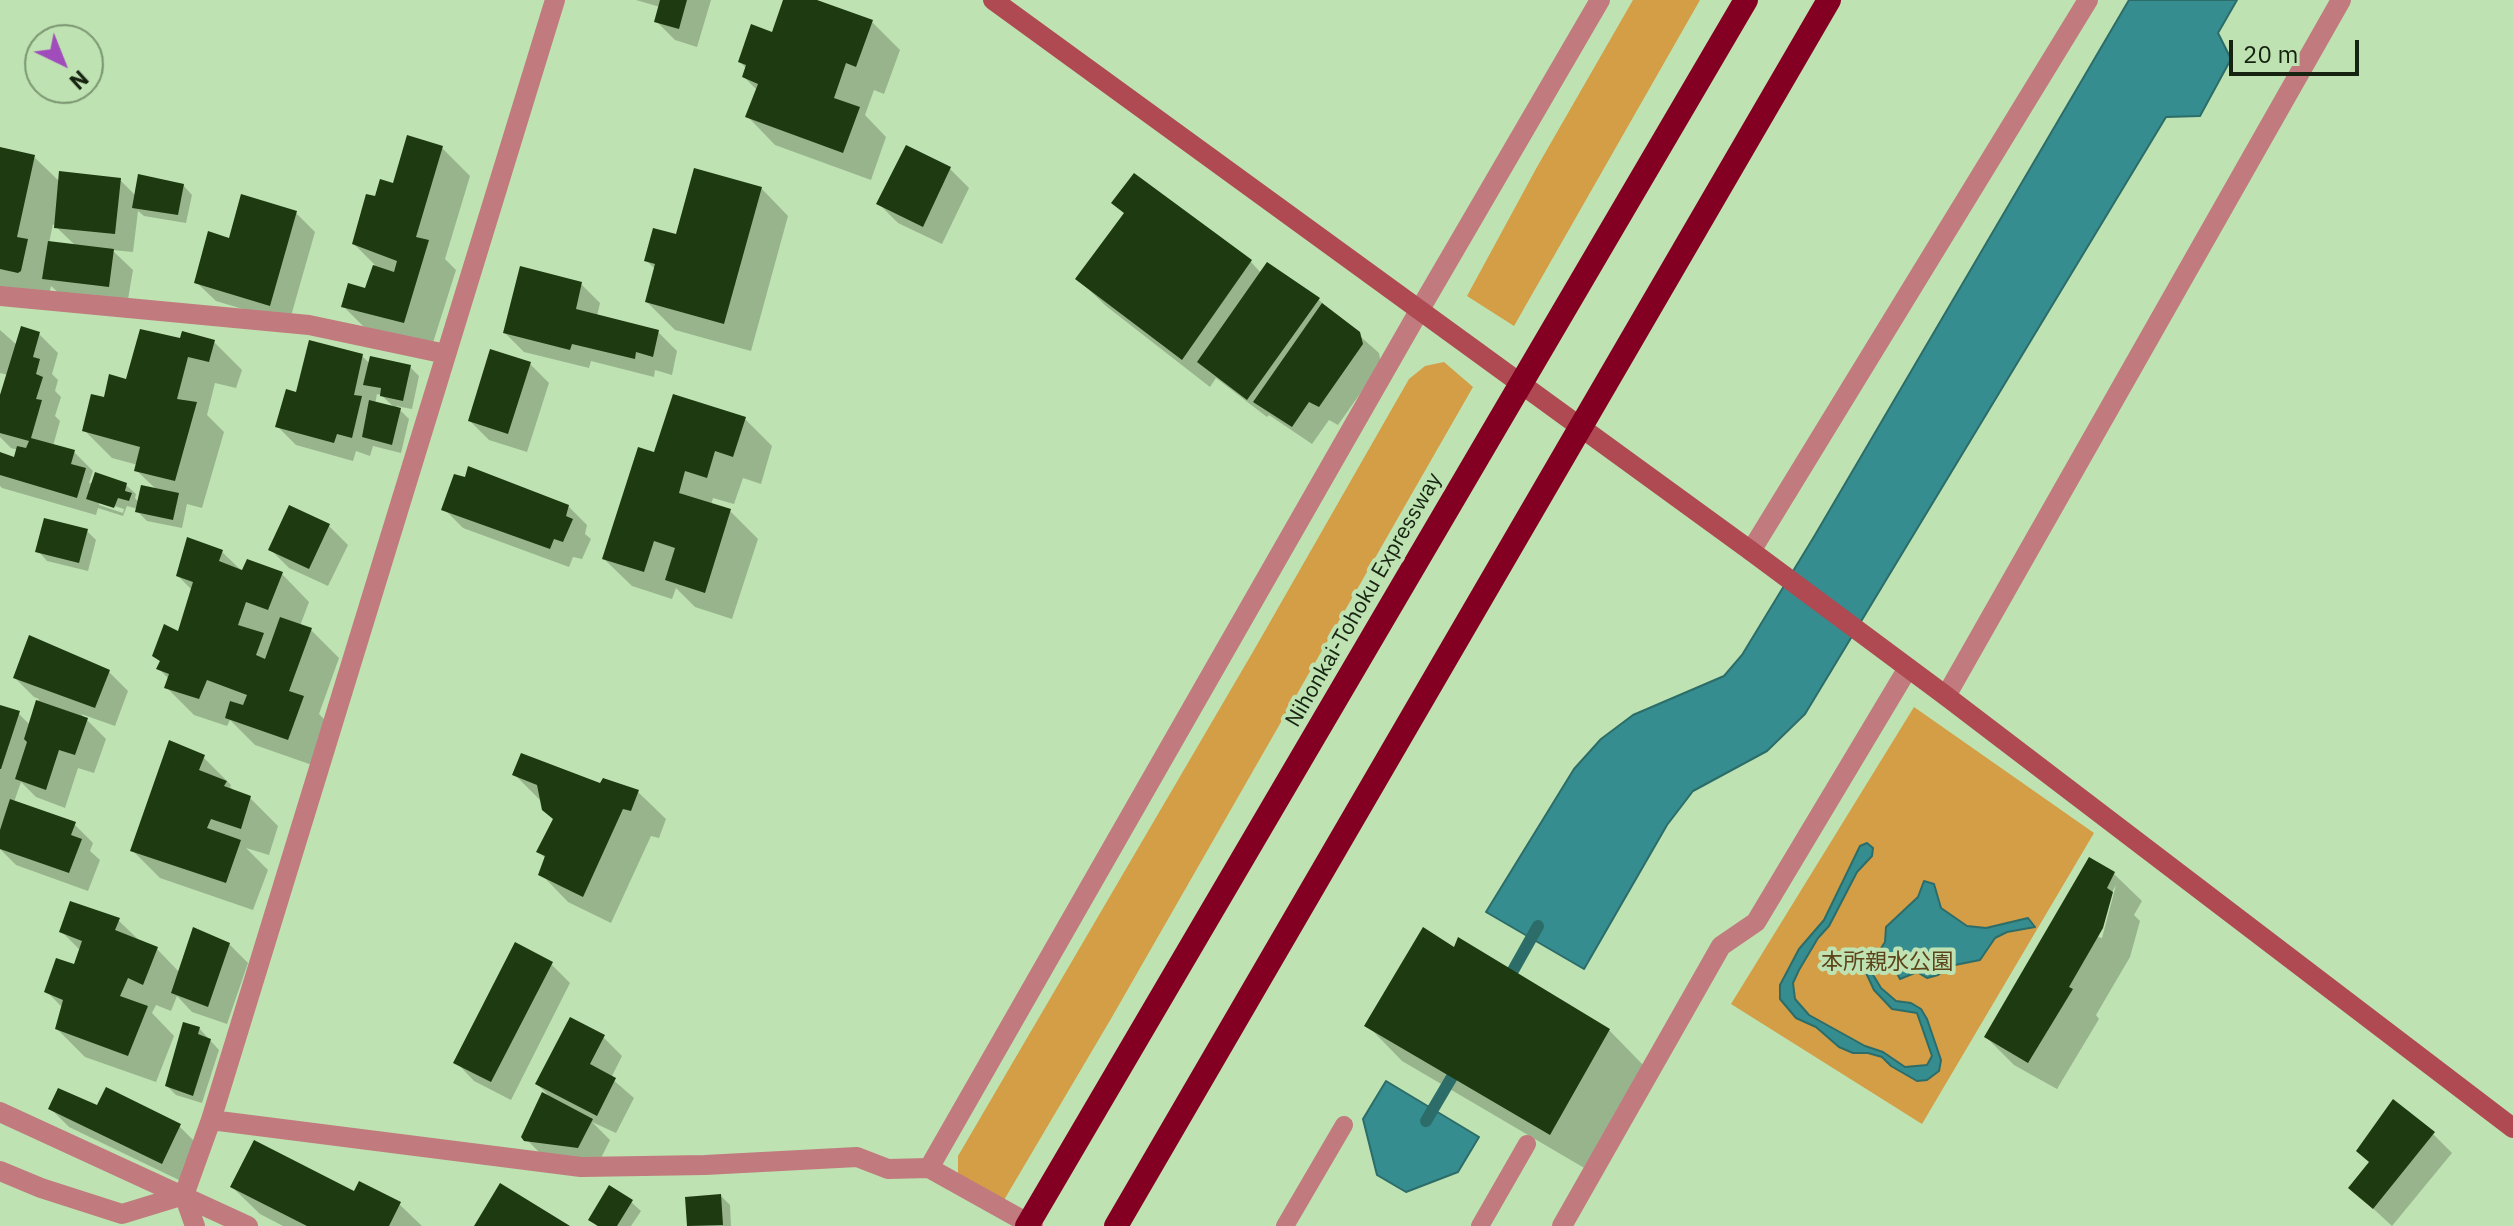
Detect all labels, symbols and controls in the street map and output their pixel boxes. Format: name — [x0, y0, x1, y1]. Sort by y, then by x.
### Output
north arrow — [24, 24, 104, 104]
scale bar — [2233, 24, 2363, 74]
text: 20 m — [2243, 38, 2298, 70]
text: N — [64, 64, 95, 96]
street label: Nihonkai-Tohoku Expressway — [1280, 468, 1448, 732]
park label: 本所親水公園 — [1821, 950, 1953, 976]

